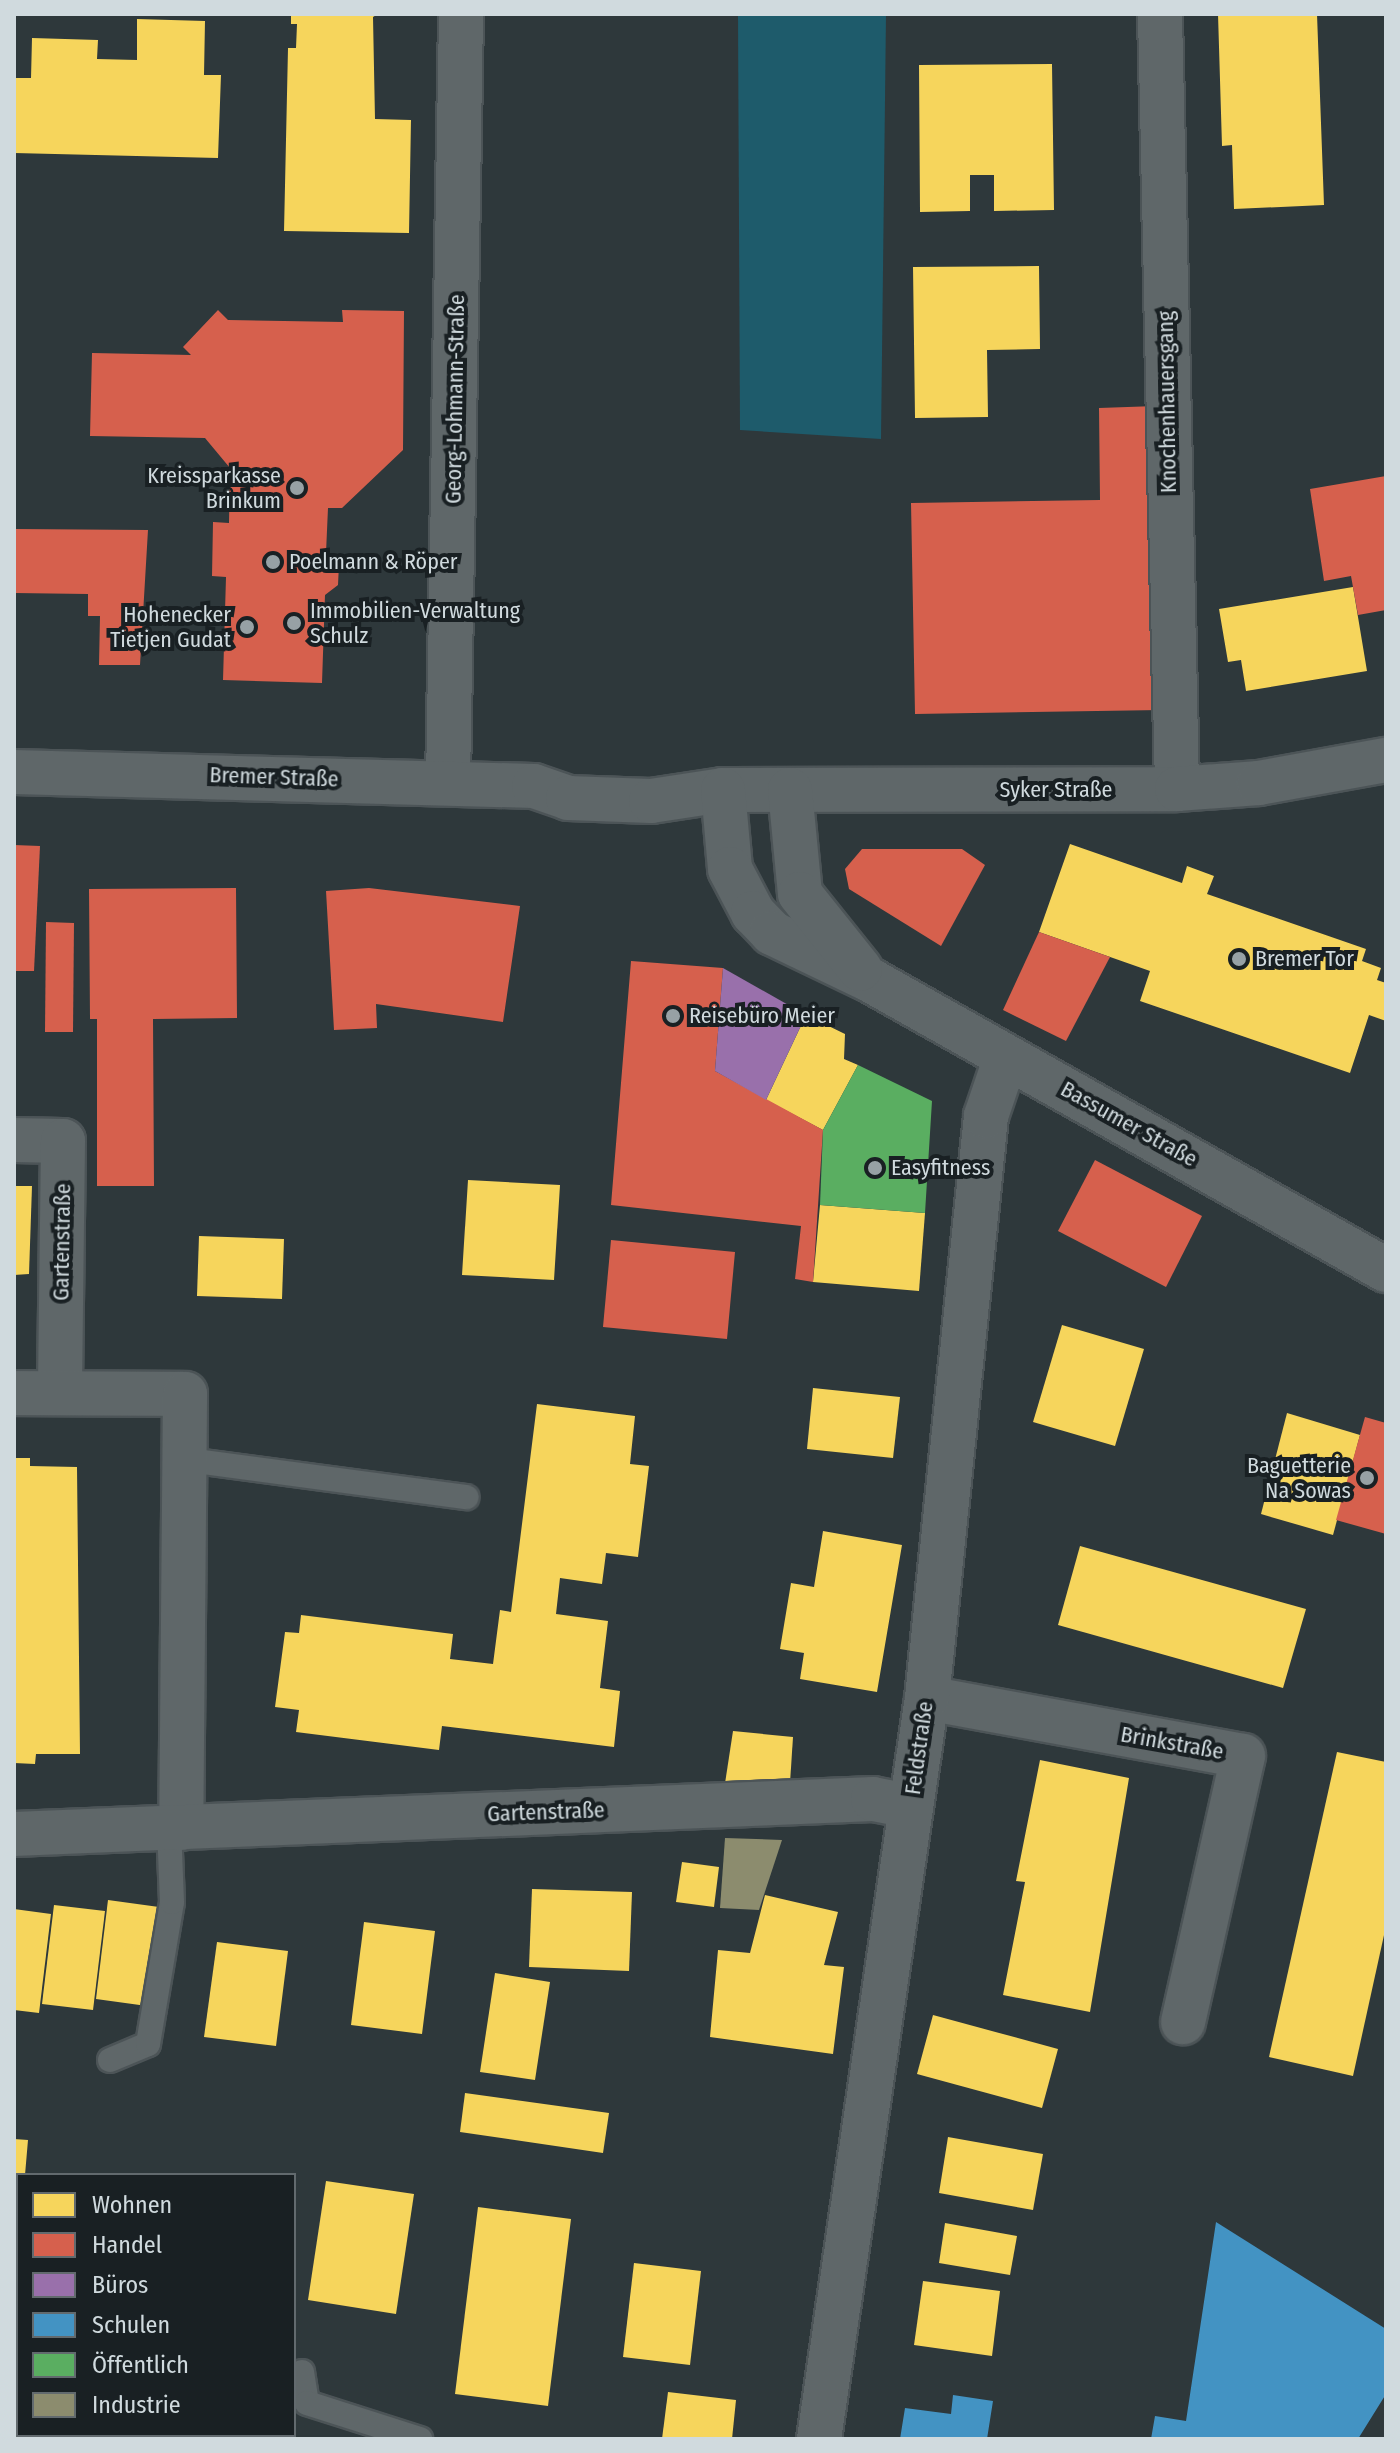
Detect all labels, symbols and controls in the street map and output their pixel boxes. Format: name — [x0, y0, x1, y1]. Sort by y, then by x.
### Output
street label: Georg-Lohmann-Straße — [440, 294, 470, 504]
street label: Knochenhauersgang — [1152, 311, 1182, 493]
place label: Kreissparkasse Brinkum — [147, 462, 281, 514]
marker: Kreissparkasse Brinkum — [288, 479, 306, 497]
place label: Poelmann & Röper — [289, 549, 457, 575]
marker: Poelmann & Röper — [264, 553, 282, 571]
place label: Immobilien-Verwaltung Schulz — [310, 597, 520, 648]
place label: Hohenecker Tietjen Gudat — [110, 601, 231, 652]
marker: Immobilien-Verwaltung Schulz — [285, 614, 303, 632]
marker: Hohenecker Tietjen Gudat — [238, 618, 256, 636]
street label: Bremer Straße — [209, 762, 339, 792]
street label: Syker Straße — [1000, 777, 1112, 803]
place label: Bremer Tor — [1255, 946, 1354, 972]
marker: Bremer Tor — [1230, 950, 1248, 968]
place label: Reisebüro Meier — [689, 1003, 835, 1029]
marker: Reisebüro Meier — [664, 1007, 682, 1025]
street label: Bassumer Straße — [1056, 1076, 1202, 1172]
place label: Easyfitness — [891, 1155, 990, 1181]
marker: Easyfitness — [866, 1159, 884, 1177]
street label: Gartenstraße — [48, 1183, 76, 1301]
place label: Baguetterie Na Sowas — [1247, 1452, 1351, 1504]
marker: Baguetterie Na Sowas — [1358, 1469, 1376, 1487]
street label: Feldstraße — [899, 1700, 939, 1796]
street label: Brinkstraße — [1119, 1721, 1225, 1765]
street label: Gartenstraße — [487, 1797, 605, 1827]
legend — [16, 2173, 296, 2437]
text: Wohnen — [92, 2191, 172, 2219]
text: Handel — [92, 2231, 162, 2259]
text: Büros — [92, 2271, 148, 2299]
text: Schulen — [92, 2311, 170, 2339]
text: Öffentlich — [92, 2351, 189, 2379]
text: Industrie — [92, 2391, 181, 2419]

